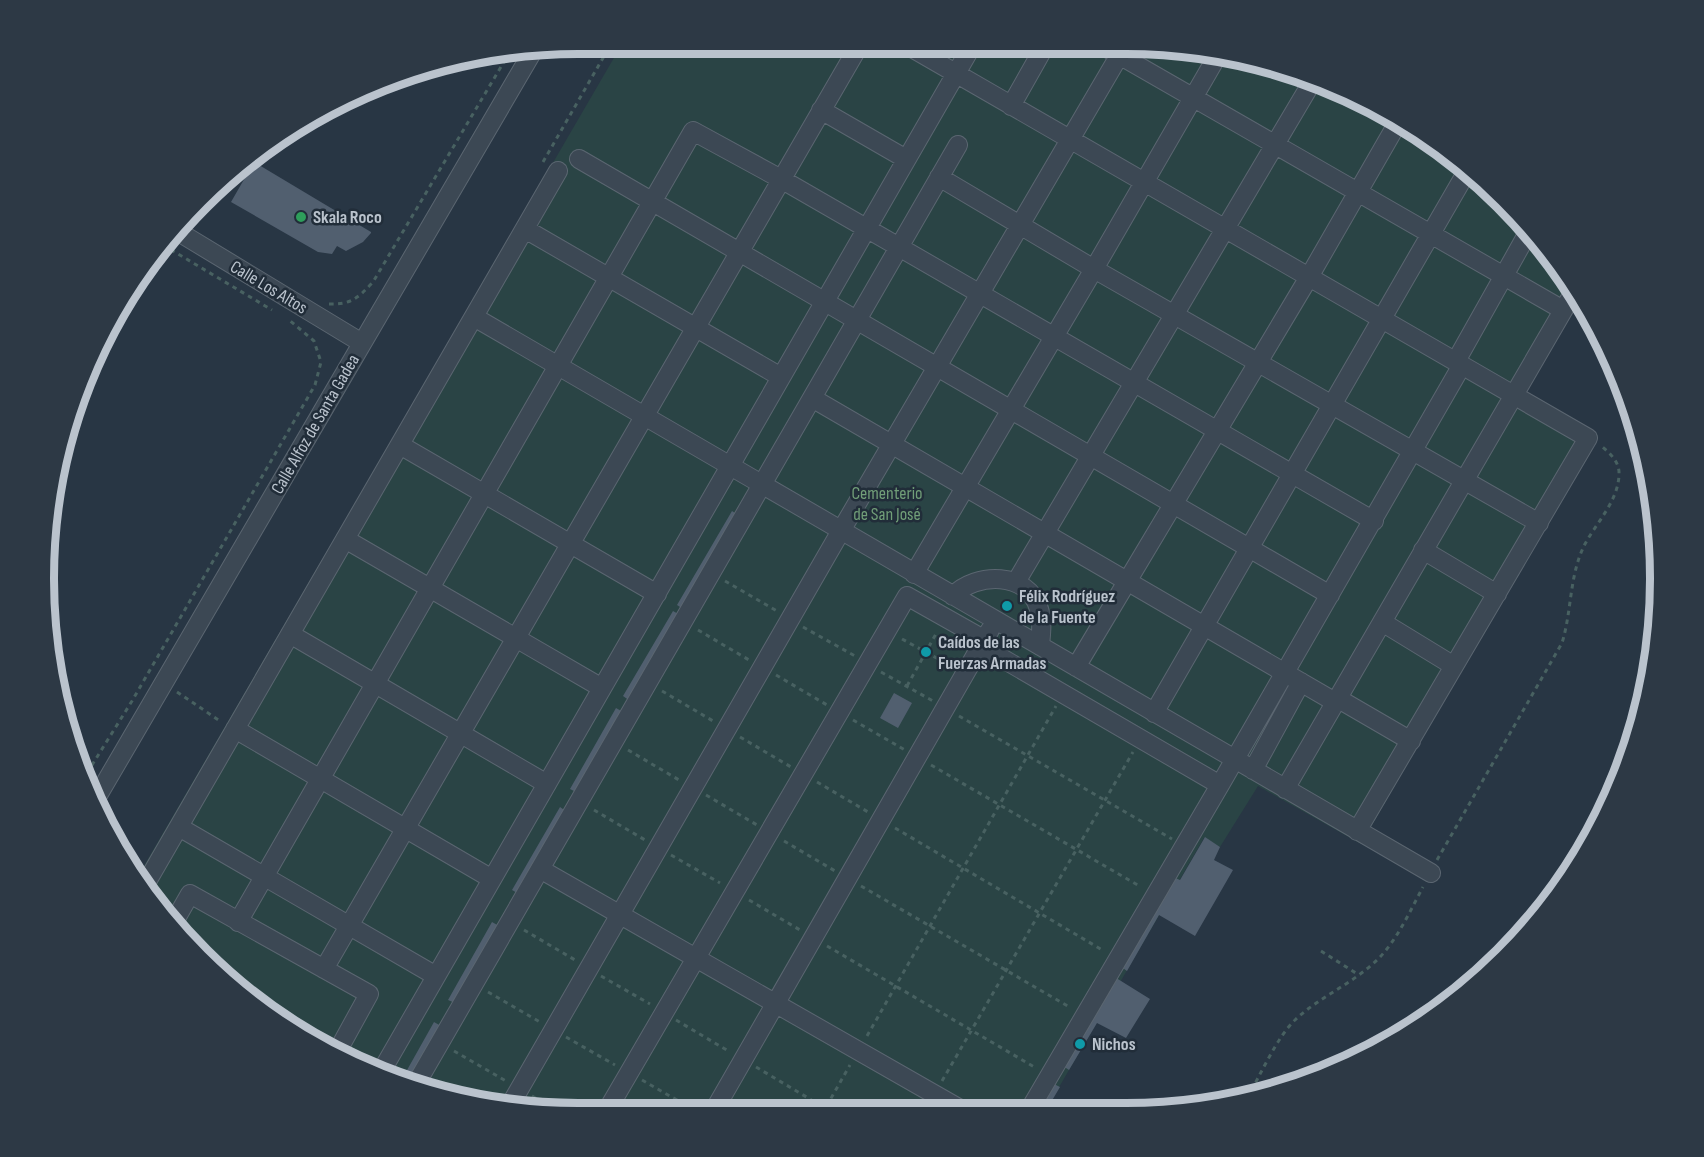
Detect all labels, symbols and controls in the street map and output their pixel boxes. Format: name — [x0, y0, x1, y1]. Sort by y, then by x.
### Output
place label: Skala Roco — [313, 207, 382, 228]
marker: Skala Roco — [294, 210, 308, 224]
street label: Calle Los Altos — [226, 256, 311, 319]
street label: Calle Alfoz de Santa Gadea — [267, 351, 364, 498]
park label: Cementerio de San José — [852, 483, 923, 525]
place label: Félix Rodríguez de la Fuente — [1019, 586, 1115, 628]
marker: Félix Rodríguez de la Fuente — [1000, 599, 1014, 613]
place label: Caídos de las Fuerzas Armadas — [938, 632, 1046, 674]
marker: Caídos de las Fuerzas Armadas — [919, 645, 933, 659]
place label: Nichos — [1092, 1034, 1136, 1055]
marker: Nichos — [1073, 1037, 1087, 1051]

